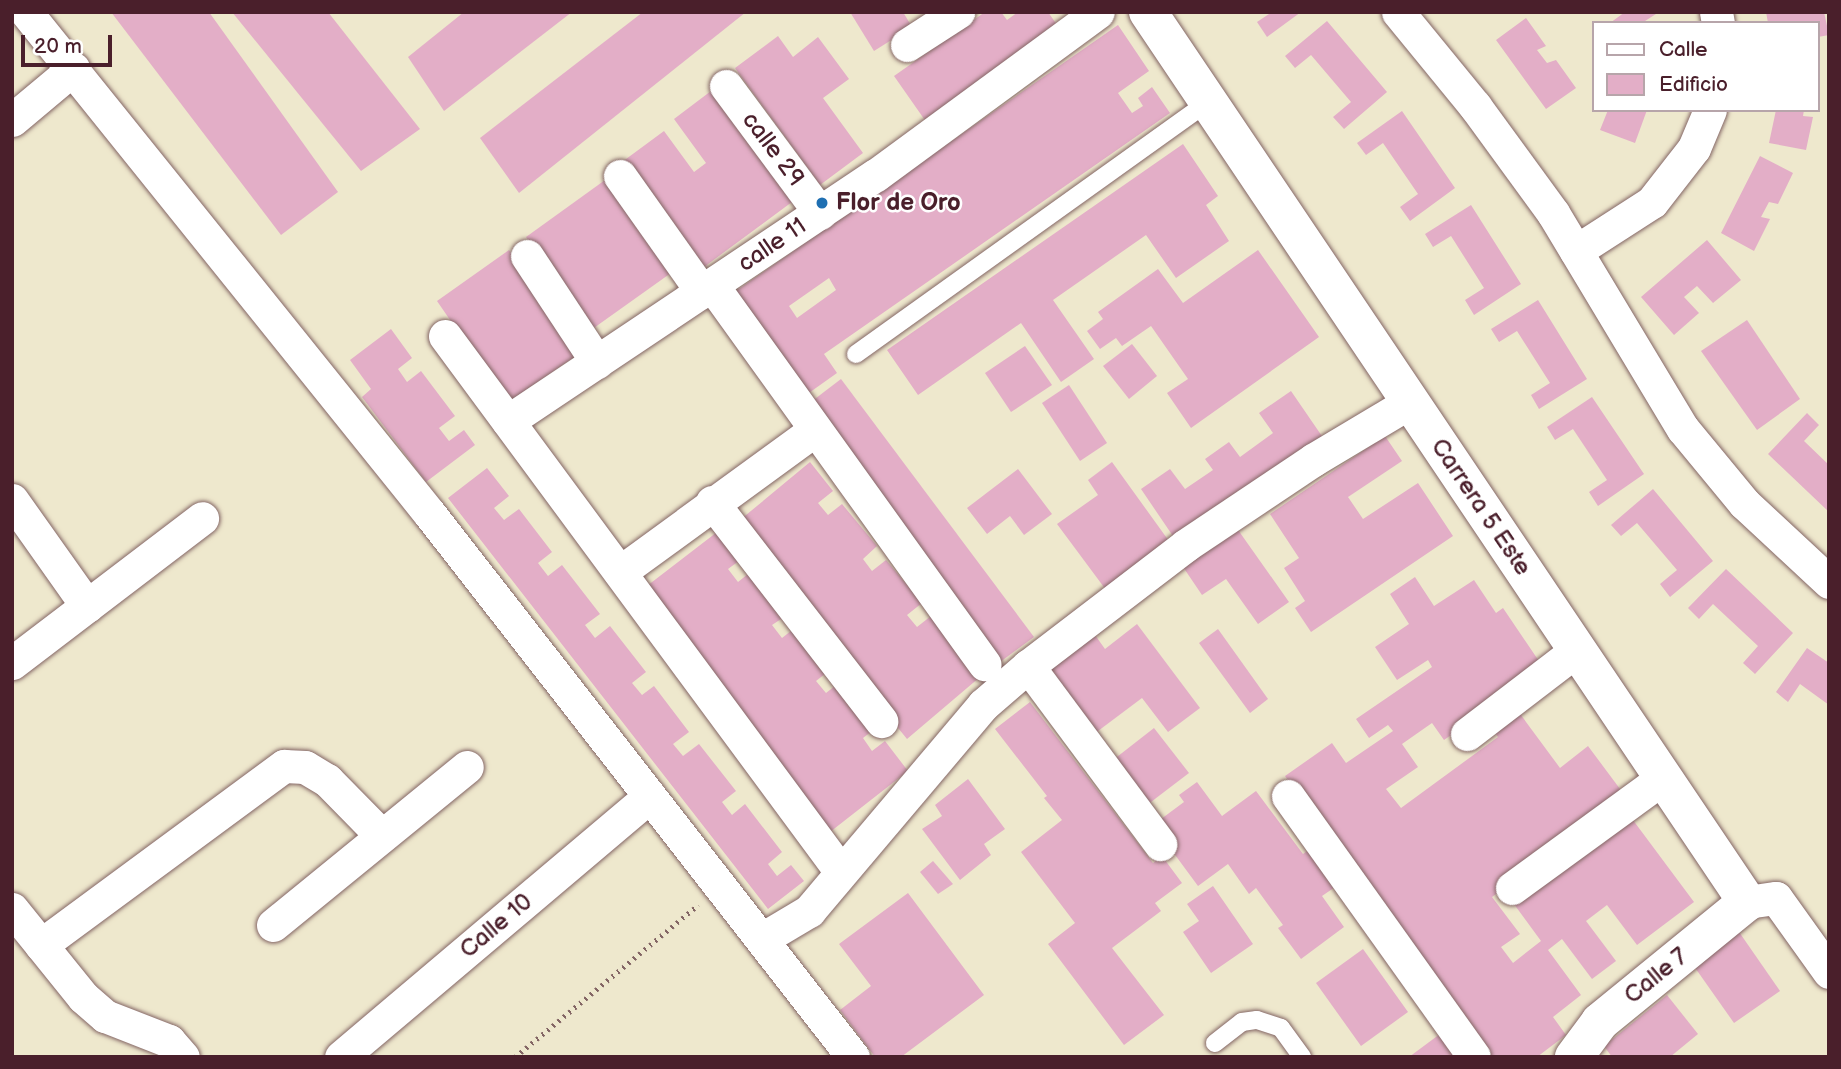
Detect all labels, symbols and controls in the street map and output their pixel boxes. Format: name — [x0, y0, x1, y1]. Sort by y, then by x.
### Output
scale bar — [24, 21, 116, 65]
legend — [1592, 21, 1820, 112]
text: 20 m — [34, 34, 82, 59]
text: Calle — [1659, 37, 1708, 62]
text: Edificio — [1659, 72, 1728, 97]
street label: calle 29 — [736, 106, 810, 192]
place label: Flor de Oro — [836, 189, 961, 217]
marker: Flor de Oro — [814, 195, 830, 211]
street label: calle 11 — [732, 212, 812, 278]
street label: Carrera 5 Este — [1425, 433, 1537, 581]
street label: Calle 10 — [454, 888, 538, 964]
street label: Calle 7 — [1618, 942, 1694, 1010]

